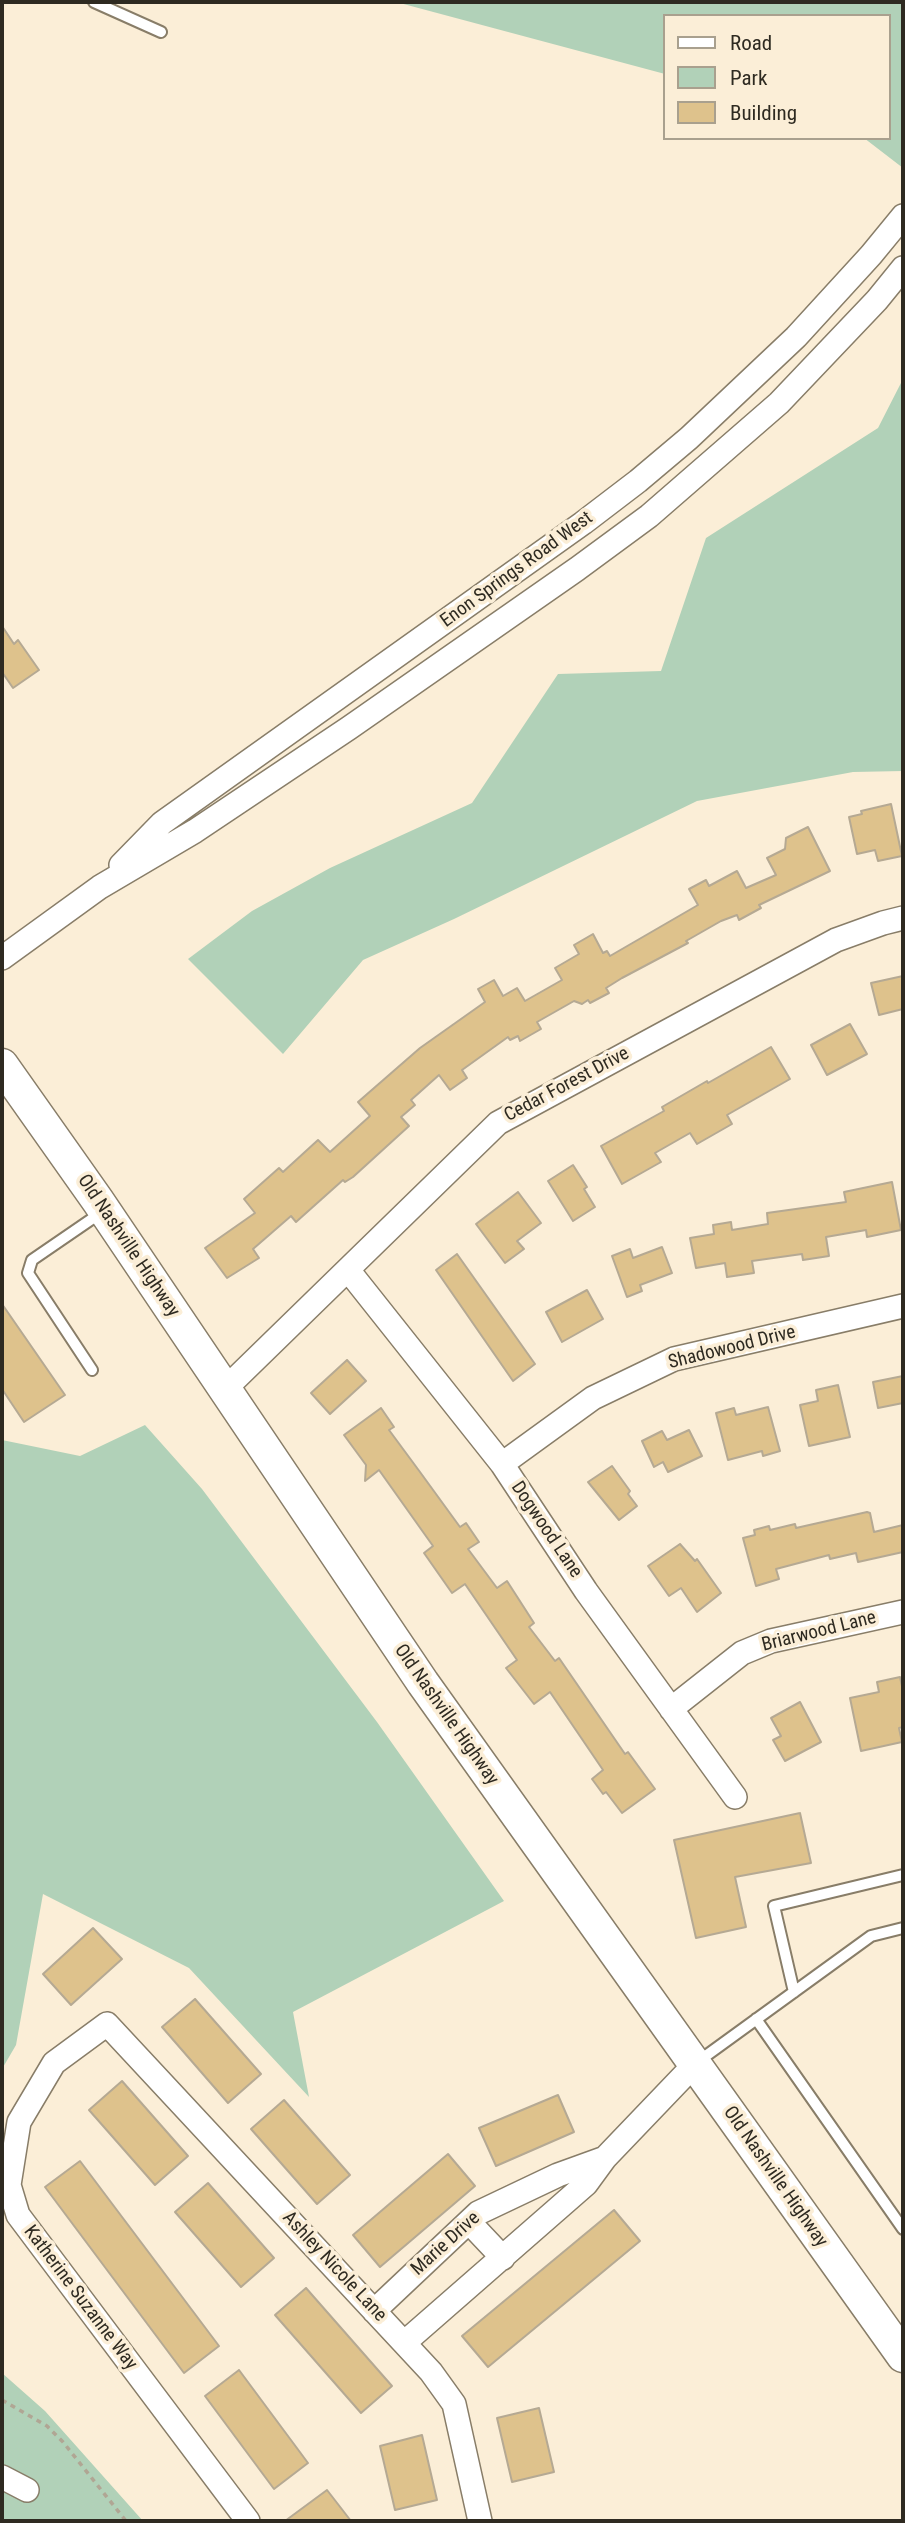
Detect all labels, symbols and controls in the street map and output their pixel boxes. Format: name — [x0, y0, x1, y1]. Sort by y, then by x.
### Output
legend — [664, 14, 891, 140]
text: Road — [730, 31, 772, 55]
text: Park — [730, 66, 767, 90]
text: Building — [730, 101, 797, 125]
street label: Enon Springs Road West — [436, 507, 598, 633]
street label: Cedar Forest Drive — [501, 1043, 633, 1127]
street label: Old Nashville Highway — [72, 1171, 184, 1321]
street label: Shadowood Drive — [666, 1321, 798, 1375]
street label: Dogwood Lane — [505, 1478, 587, 1582]
street label: Briarwood Lane — [759, 1607, 879, 1657]
street label: Old Nashville Highway — [389, 1640, 503, 1790]
street label: Old Nashville Highway — [718, 2102, 832, 2252]
street label: Ashley Nicole Lane — [277, 2207, 391, 2327]
street label: Marie Drive — [407, 2207, 485, 2281]
street label: Katherine Suzanne Way — [18, 2221, 142, 2375]

